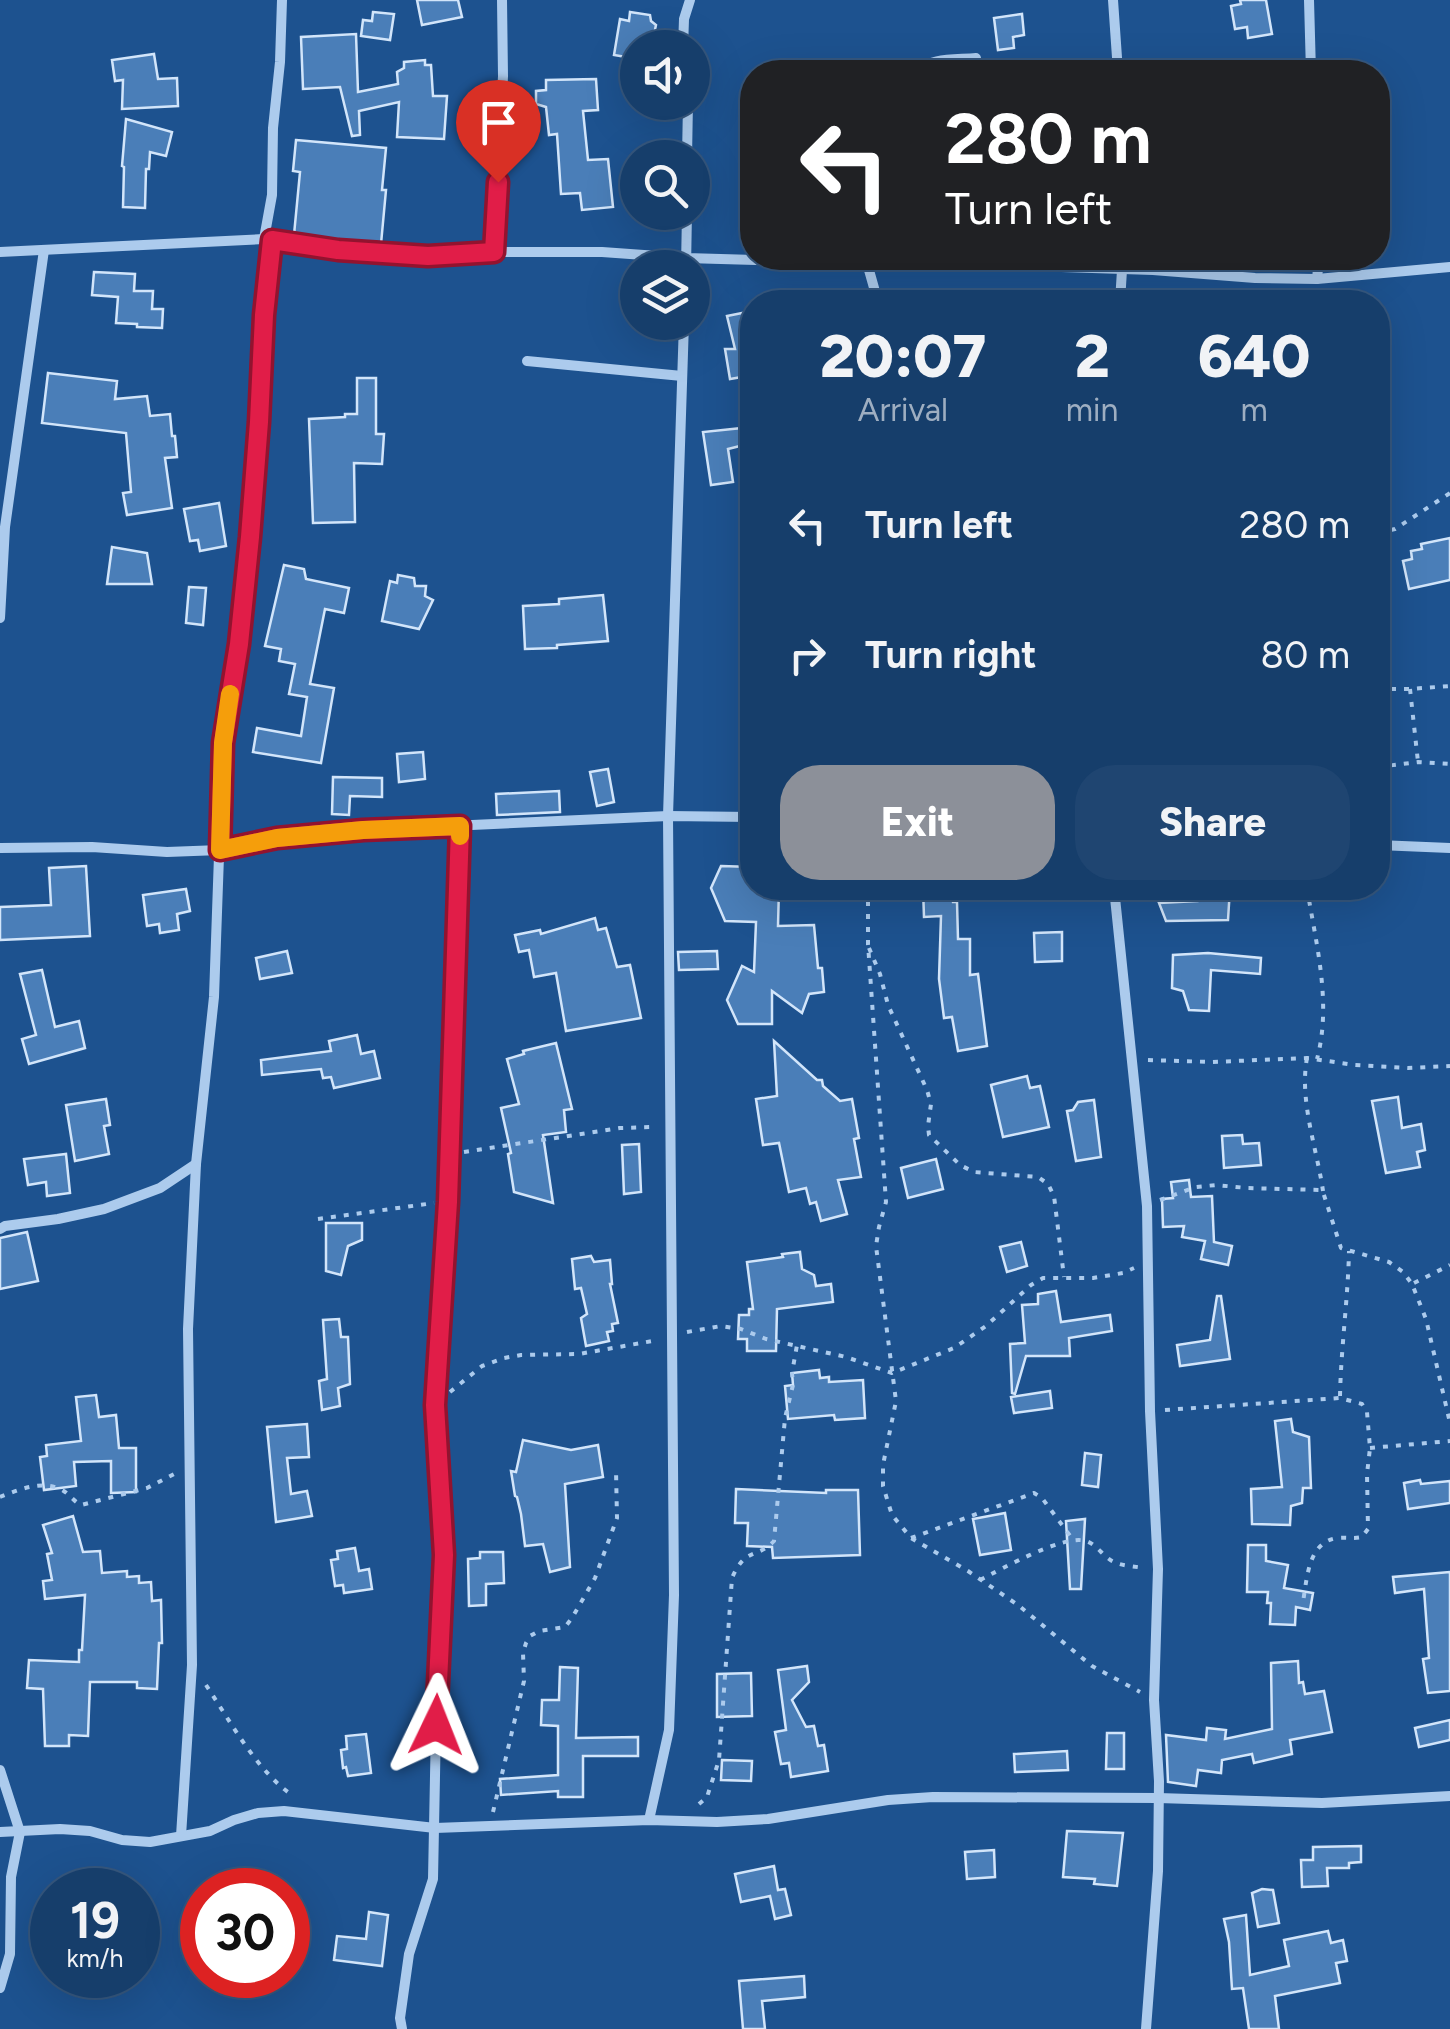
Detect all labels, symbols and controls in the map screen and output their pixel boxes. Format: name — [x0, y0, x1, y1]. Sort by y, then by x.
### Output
map controls — [620, 30, 710, 340]
button: sound — [620, 30, 710, 120]
pin — [456, 80, 541, 183]
icon: arrive — [471, 95, 526, 150]
text: 280 m — [945, 96, 1151, 181]
icon: left — [780, 100, 910, 230]
button: search — [620, 140, 710, 230]
text: Turn left — [945, 181, 1112, 235]
button: layers — [620, 250, 710, 340]
text: 20:07 — [820, 320, 986, 392]
text: 2 — [1074, 320, 1110, 392]
text: 640 — [1198, 320, 1310, 392]
text: Arrival — [858, 391, 948, 429]
text: min — [1066, 391, 1118, 429]
text: m — [1241, 391, 1268, 429]
icon: left — [780, 498, 835, 553]
text: Turn left — [865, 502, 1013, 548]
text: 280 m — [1239, 502, 1350, 548]
icon: right — [780, 628, 835, 683]
text: Turn right — [865, 632, 1037, 678]
text: 80 m — [1261, 632, 1350, 678]
button: Exit — [780, 765, 1055, 880]
button: Share — [1075, 765, 1350, 880]
position arrow — [384, 1673, 488, 1777]
speed limit sign: 30 — [180, 1868, 310, 1998]
text: 19 — [70, 1890, 120, 1951]
text: km/h — [66, 1943, 124, 1973]

